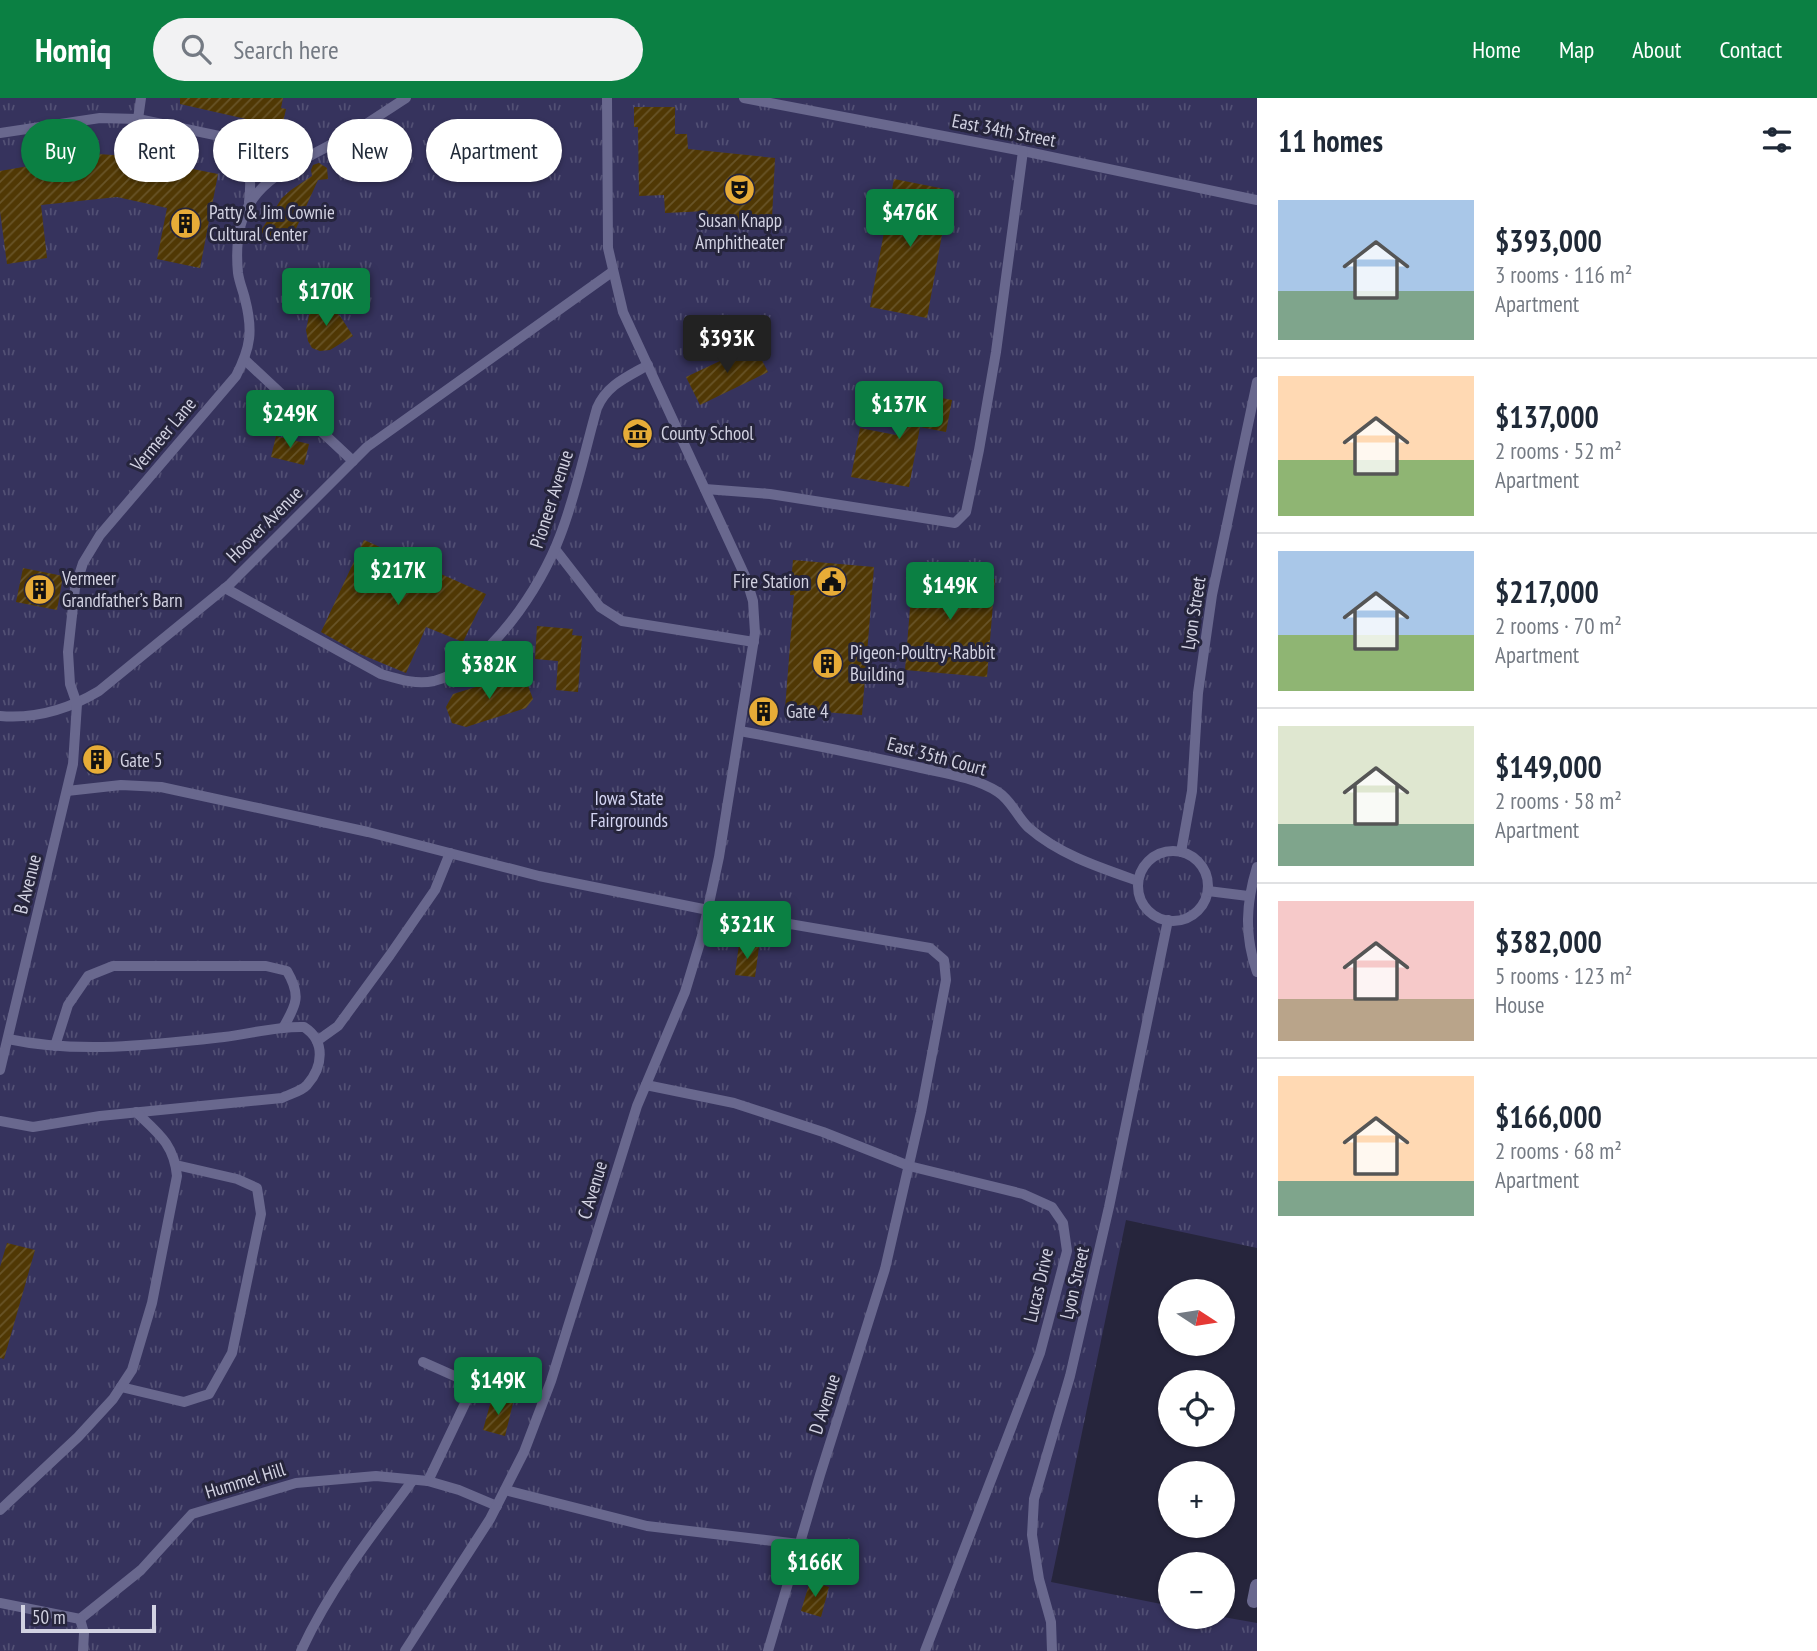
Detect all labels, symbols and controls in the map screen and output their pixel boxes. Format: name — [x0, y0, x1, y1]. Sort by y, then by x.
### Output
search box — [153, 18, 643, 81]
text: Homiq — [35, 28, 111, 71]
icon: search — [177, 30, 215, 68]
text: Search here — [233, 33, 339, 66]
text: Home — [1472, 34, 1521, 65]
text: Map — [1559, 34, 1594, 65]
text: About — [1632, 34, 1681, 65]
text: Contact — [1719, 34, 1782, 65]
street label: East 34th Street — [950, 108, 1059, 152]
chip: Buy — [21, 119, 100, 182]
chip: Rent — [114, 119, 199, 182]
chip: Filters — [213, 119, 313, 182]
chip: New — [327, 119, 412, 182]
chip: Apartment — [426, 119, 562, 182]
text: 11 homes — [1278, 121, 1383, 160]
icon: filters — [1758, 121, 1796, 159]
theatre icon: Susan Knapp Amphitheater — [723, 172, 757, 206]
pin: $476K — [861, 190, 959, 249]
text: $476K — [882, 197, 938, 226]
place label: Patty & Jim Cownie Cultural Center — [209, 200, 335, 246]
building icon: Patty & Jim Cownie Cultural Center — [169, 206, 203, 240]
place label: Susan Knapp Amphitheater — [695, 208, 785, 254]
text: $393,000 — [1495, 221, 1602, 260]
icon: home — [1334, 228, 1418, 312]
text: 3 rooms · 116 m² — [1495, 260, 1632, 289]
pin: $170K — [277, 268, 375, 328]
text: $170K — [298, 276, 354, 305]
text: Apartment — [1495, 289, 1579, 318]
pin: $393K — [678, 316, 776, 375]
text: $393K — [699, 323, 755, 352]
pin: $137K — [850, 382, 948, 441]
text: $137K — [871, 389, 927, 418]
pin: $249K — [241, 390, 339, 450]
street label: Vermeer Lane — [124, 392, 201, 477]
text: $137,000 — [1495, 397, 1599, 436]
text: $249K — [262, 398, 318, 427]
icon: home — [1334, 404, 1418, 488]
museum icon: County School — [621, 416, 655, 450]
place label: County School — [661, 421, 754, 445]
text: 2 rooms · 52 m² — [1495, 436, 1622, 465]
street label: Pioneer Avenue — [524, 447, 578, 551]
text: Apartment — [1495, 465, 1579, 494]
street label: Hoover Avenue — [221, 481, 307, 567]
pin: $217K — [349, 547, 447, 607]
text: $217K — [370, 555, 426, 584]
pin: $149K — [901, 562, 999, 622]
public building icon: Fire Station — [815, 564, 849, 598]
place label: Vermeer Grandfather’s Barn — [61, 566, 182, 612]
place label: Fire Station — [733, 569, 809, 593]
text: $149K — [922, 570, 978, 599]
building icon: Vermeer Grandfather’s Barn — [22, 572, 56, 606]
text: $217,000 — [1495, 572, 1599, 611]
street label: Lyon Street — [1175, 574, 1211, 651]
icon: home — [1334, 579, 1418, 663]
text: 2 rooms · 70 m² — [1495, 611, 1622, 640]
place label: Pigeon-Poultry-Rabbit Building — [850, 640, 996, 686]
text: Apartment — [1495, 640, 1579, 669]
pin: $382K — [440, 642, 538, 701]
building icon: Pigeon-Poultry-Rabbit Building — [810, 646, 844, 680]
text: $382K — [461, 649, 517, 678]
building icon: Gate 4 — [746, 694, 780, 728]
place label: Gate 4 — [786, 699, 829, 723]
street label: East 35th Court — [885, 731, 990, 781]
building icon: Gate 5 — [80, 743, 114, 777]
text: $149,000 — [1495, 747, 1602, 786]
place label: Gate 5 — [120, 748, 162, 772]
icon: home — [1334, 754, 1418, 838]
park label: Iowa State Fairgrounds — [590, 786, 668, 832]
text: 2 rooms · 58 m² — [1495, 786, 1622, 815]
text: Apartment — [1495, 815, 1579, 844]
street label: B Avenue — [8, 852, 46, 916]
pin: $321K — [698, 902, 796, 961]
text: $321K — [719, 909, 775, 938]
text: $382,000 — [1495, 922, 1602, 961]
icon: home — [1334, 929, 1418, 1013]
text: 5 rooms · 123 m² — [1495, 961, 1632, 990]
text: House — [1495, 990, 1545, 1019]
text: $166,000 — [1495, 1097, 1602, 1136]
icon: home — [1334, 1104, 1418, 1188]
text: 2 rooms · 68 m² — [1495, 1136, 1622, 1165]
street label: C Avenue — [572, 1158, 612, 1222]
text: Apartment — [1495, 1165, 1579, 1194]
street label: Lyon Street — [1054, 1244, 1094, 1321]
street label: Lucas Drive — [1018, 1246, 1058, 1324]
north arrow — [1158, 1279, 1236, 1356]
map controls — [1158, 1279, 1235, 1629]
pin: $149K — [449, 1358, 547, 1417]
text: $149K — [470, 1365, 526, 1394]
button: locate — [1158, 1370, 1235, 1447]
street label: D Avenue — [803, 1371, 845, 1437]
street label: Hummel Hill — [202, 1456, 289, 1504]
button: + — [1158, 1461, 1235, 1538]
pin: $166K — [766, 1540, 864, 1599]
text: $166K — [787, 1547, 843, 1576]
button: − — [1158, 1552, 1235, 1629]
scale bar — [21, 1602, 156, 1634]
text: 50 m — [32, 1605, 66, 1629]

